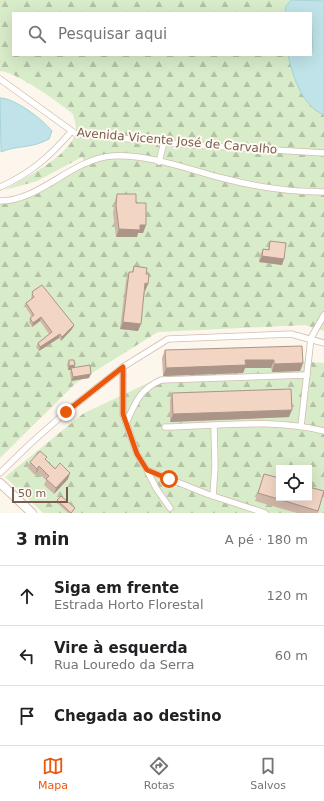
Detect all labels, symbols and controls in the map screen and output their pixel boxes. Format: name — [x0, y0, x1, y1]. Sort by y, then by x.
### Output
search box — [12, 12, 312, 56]
icon: search — [26, 23, 48, 45]
text: Pesquisar aqui — [58, 25, 167, 43]
street label: Avenida Vicente José de Carvalho — [76, 125, 278, 157]
route end — [57, 403, 75, 421]
map controls — [276, 465, 312, 501]
button: locate — [276, 465, 312, 501]
route start — [160, 470, 178, 488]
scale bar — [12, 485, 68, 504]
text: 50 m — [18, 487, 46, 500]
text: 3 min — [16, 529, 69, 549]
text: A pé · 180 m — [225, 532, 308, 547]
text: Siga em frente — [54, 579, 179, 597]
icon: ahead — [16, 585, 38, 607]
text: 120 m — [266, 588, 308, 603]
text: Estrada Horto Florestal — [54, 597, 204, 612]
text: Vire à esquerda — [54, 639, 188, 657]
icon: left — [16, 645, 38, 667]
text: 60 m — [275, 648, 308, 663]
text: Rua Louredo da Serra — [54, 657, 194, 672]
icon: arrive — [16, 705, 38, 727]
text: Chegada ao destino — [54, 707, 222, 725]
tab: Mapa — [38, 755, 68, 792]
tab: Rotas — [144, 755, 174, 792]
tab: Salvos — [250, 755, 286, 792]

